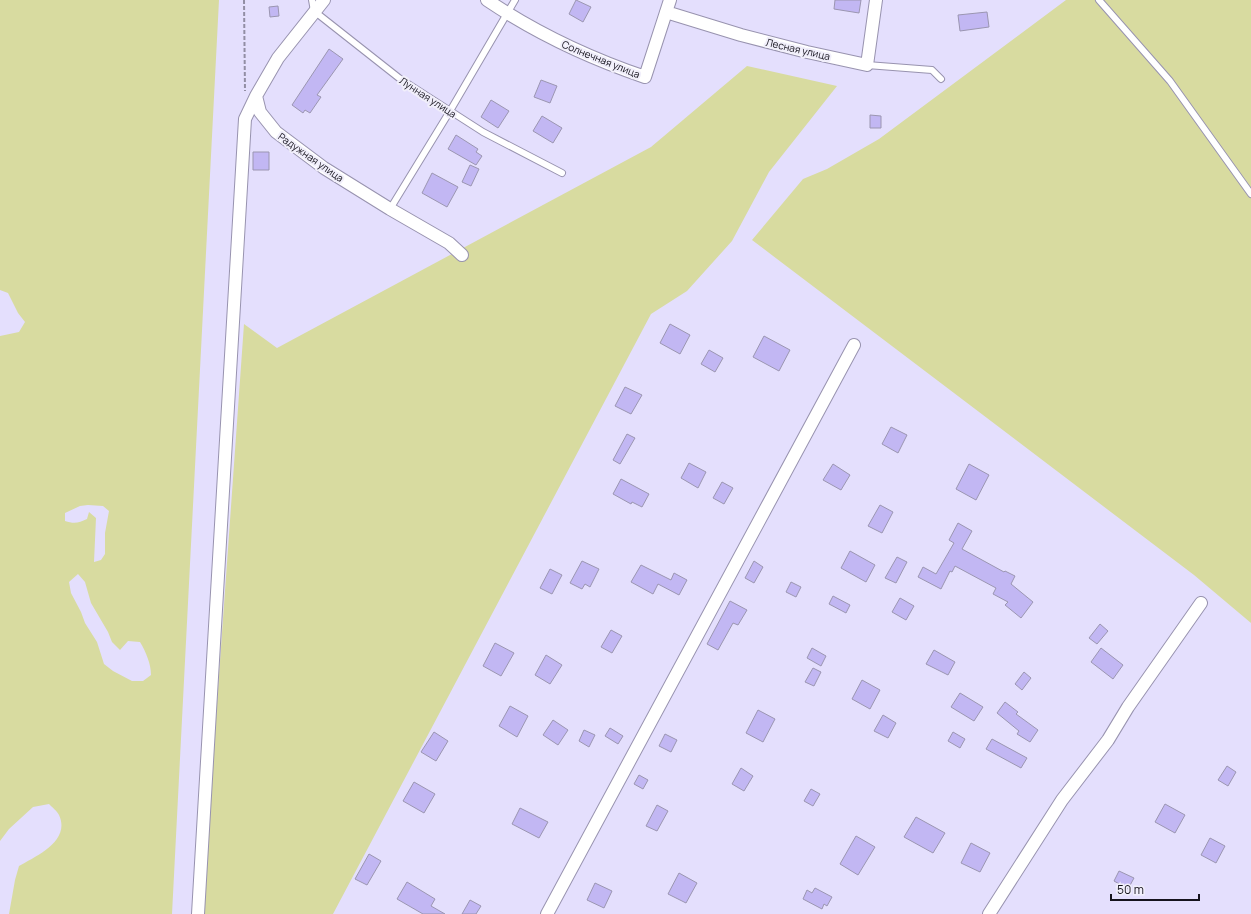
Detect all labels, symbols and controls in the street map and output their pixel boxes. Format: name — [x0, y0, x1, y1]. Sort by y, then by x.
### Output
street label: Лесная улица — [764, 35, 832, 63]
street label: Солнечная улица — [560, 37, 642, 81]
street label: Лунная улица — [397, 73, 459, 121]
street label: Радужная улица — [275, 129, 347, 185]
scale bar — [1111, 876, 1199, 902]
text: 50 m — [1117, 881, 1144, 898]

